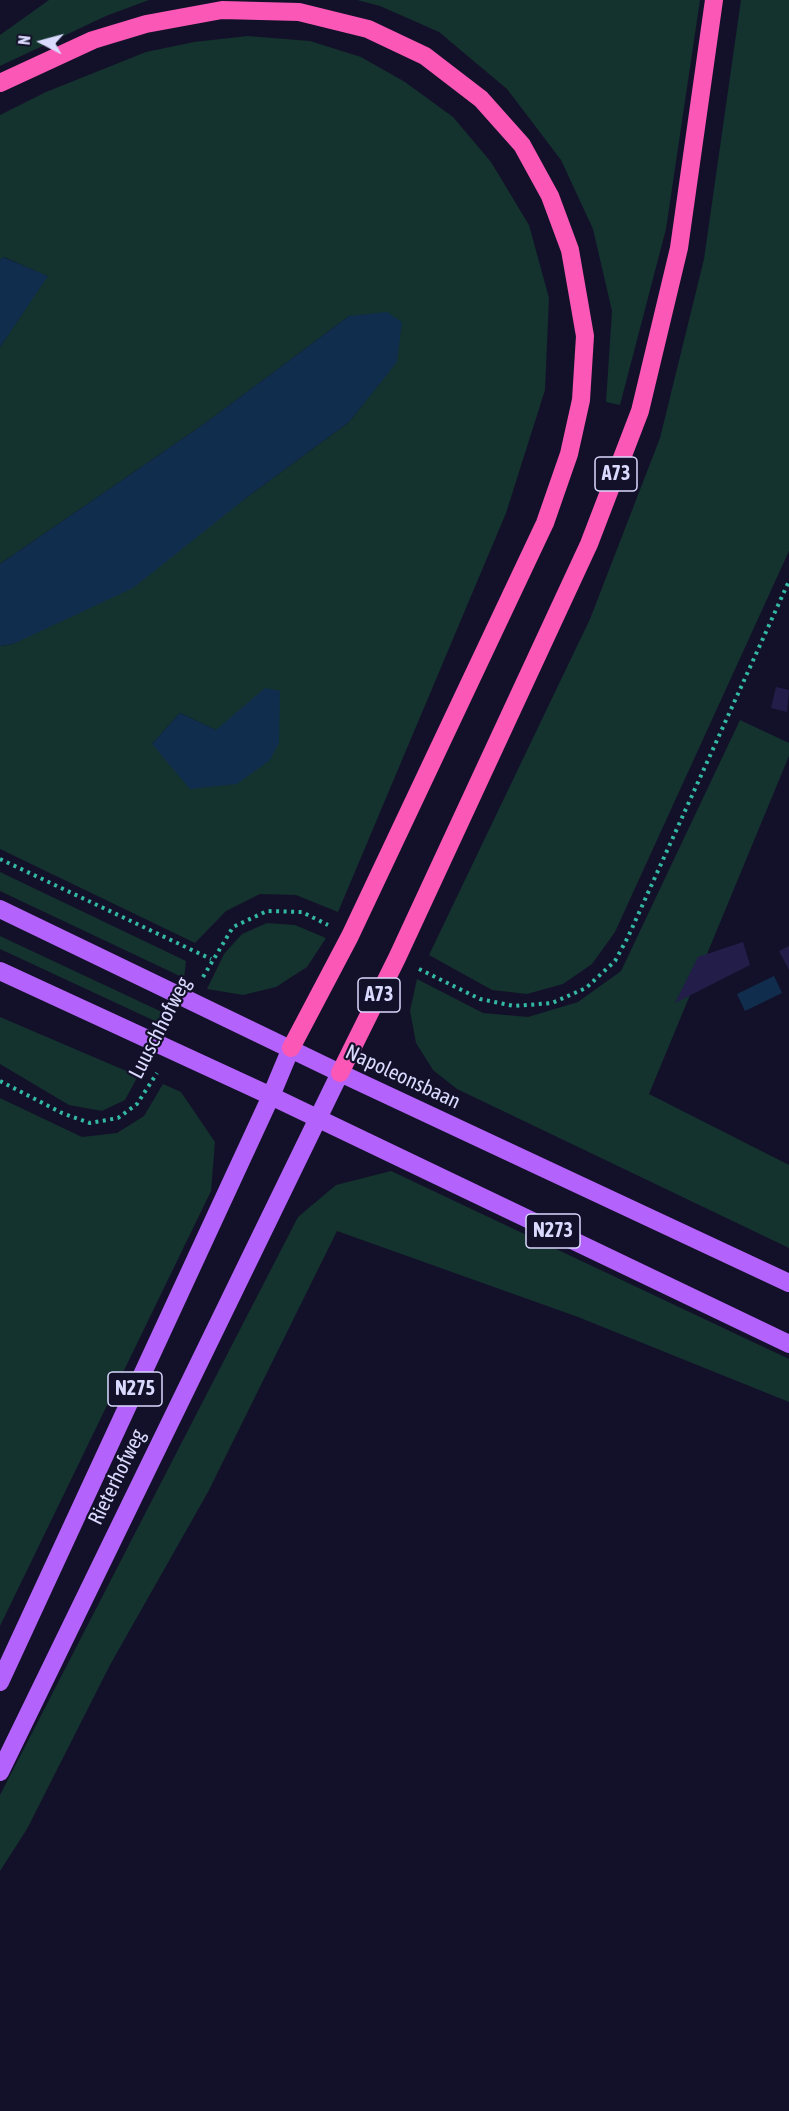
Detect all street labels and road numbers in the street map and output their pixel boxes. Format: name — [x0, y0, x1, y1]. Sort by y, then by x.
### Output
road number: A73 — [595, 457, 637, 491]
street label: Luuschhofweg — [124, 973, 196, 1083]
road number: A73 — [358, 978, 400, 1012]
street label: Napoleonsbaan — [342, 1039, 464, 1115]
road number: N273 — [526, 1214, 580, 1248]
road number: N275 — [108, 1372, 162, 1406]
street label: Rieterhofweg — [83, 1425, 151, 1529]

